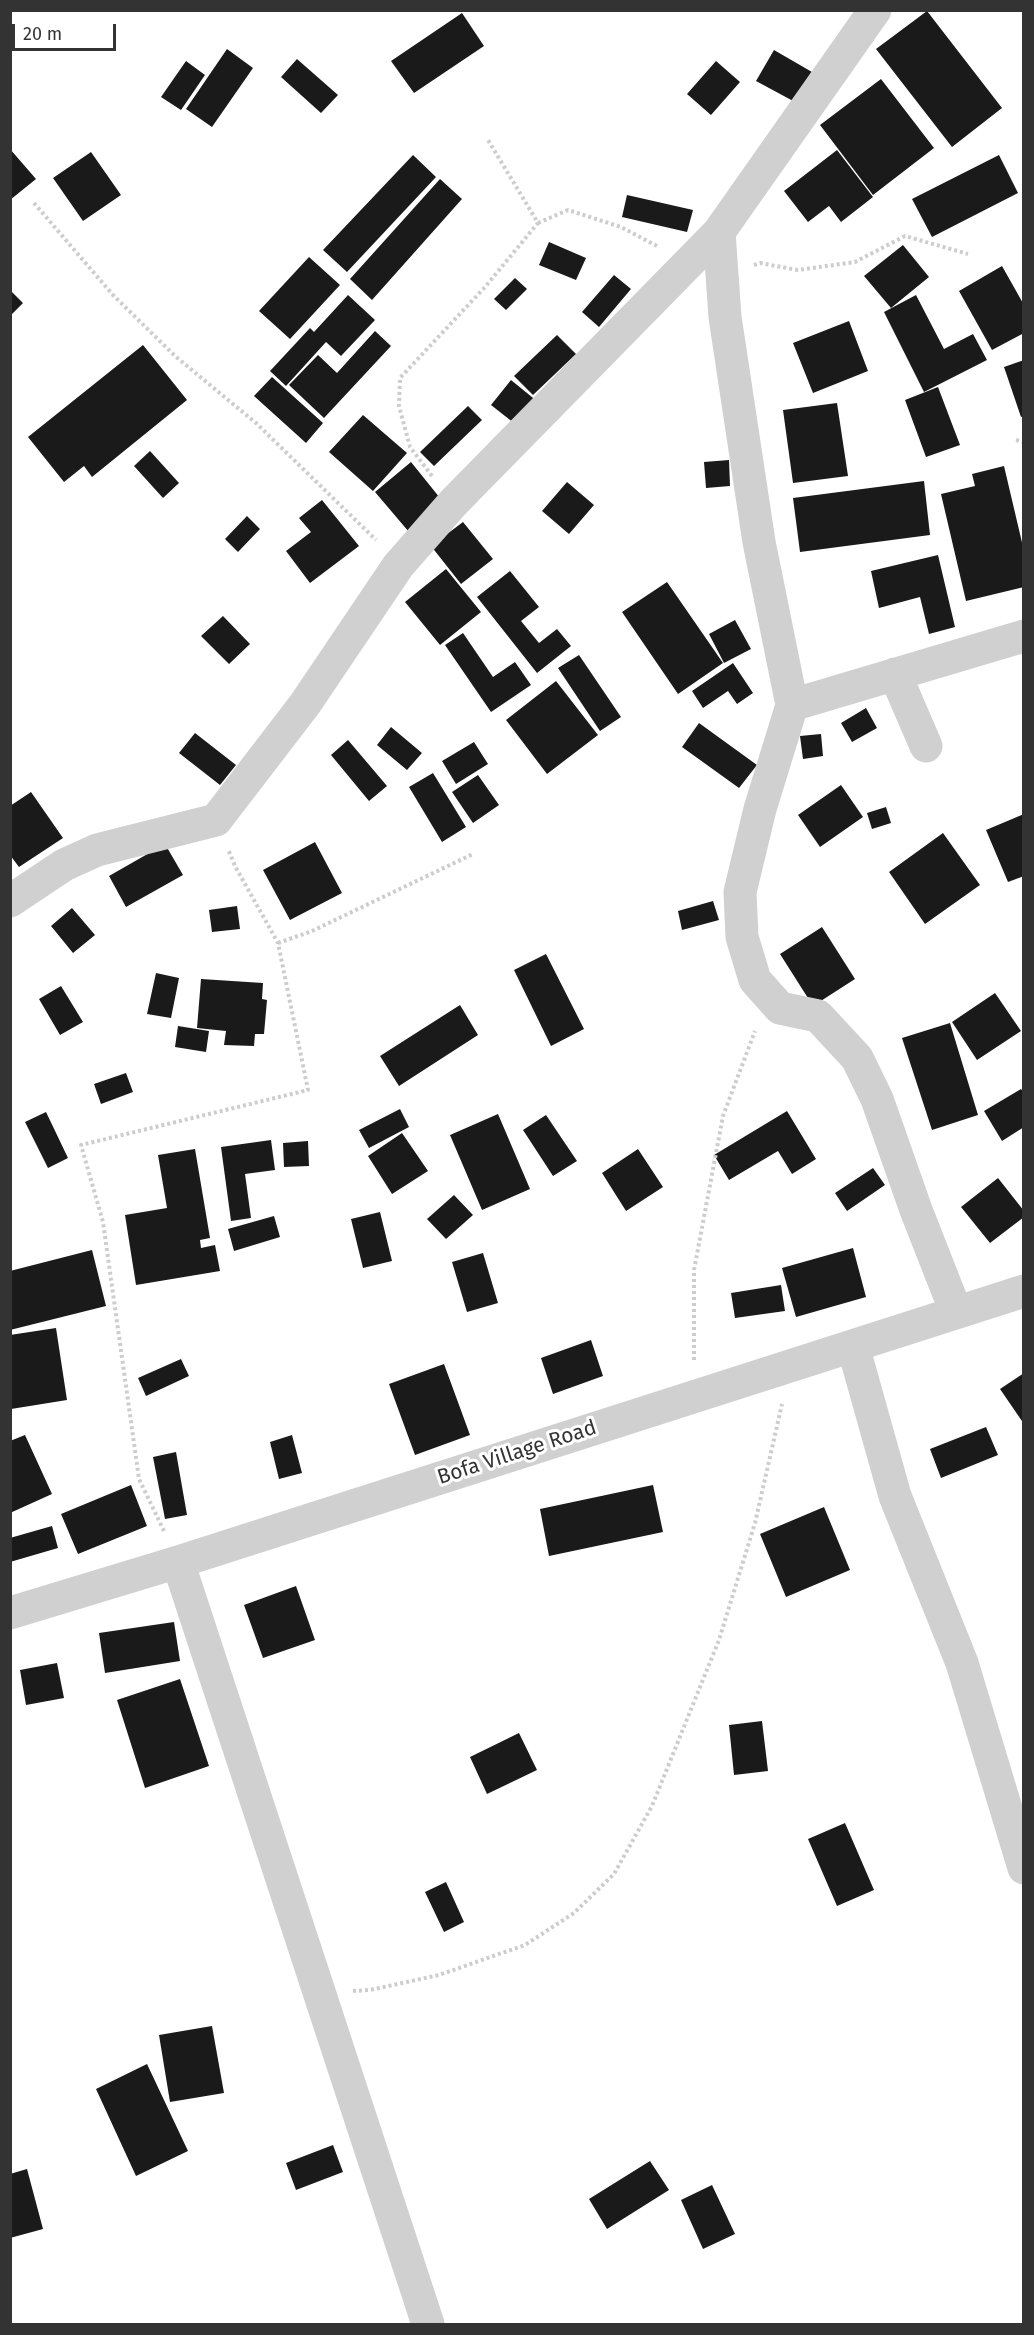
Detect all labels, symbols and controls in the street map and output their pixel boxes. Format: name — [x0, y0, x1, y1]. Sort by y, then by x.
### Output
scale bar — [15, 12, 118, 50]
text: 20 m — [23, 23, 62, 45]
street label: Bofa Village Road — [434, 1415, 600, 1491]

